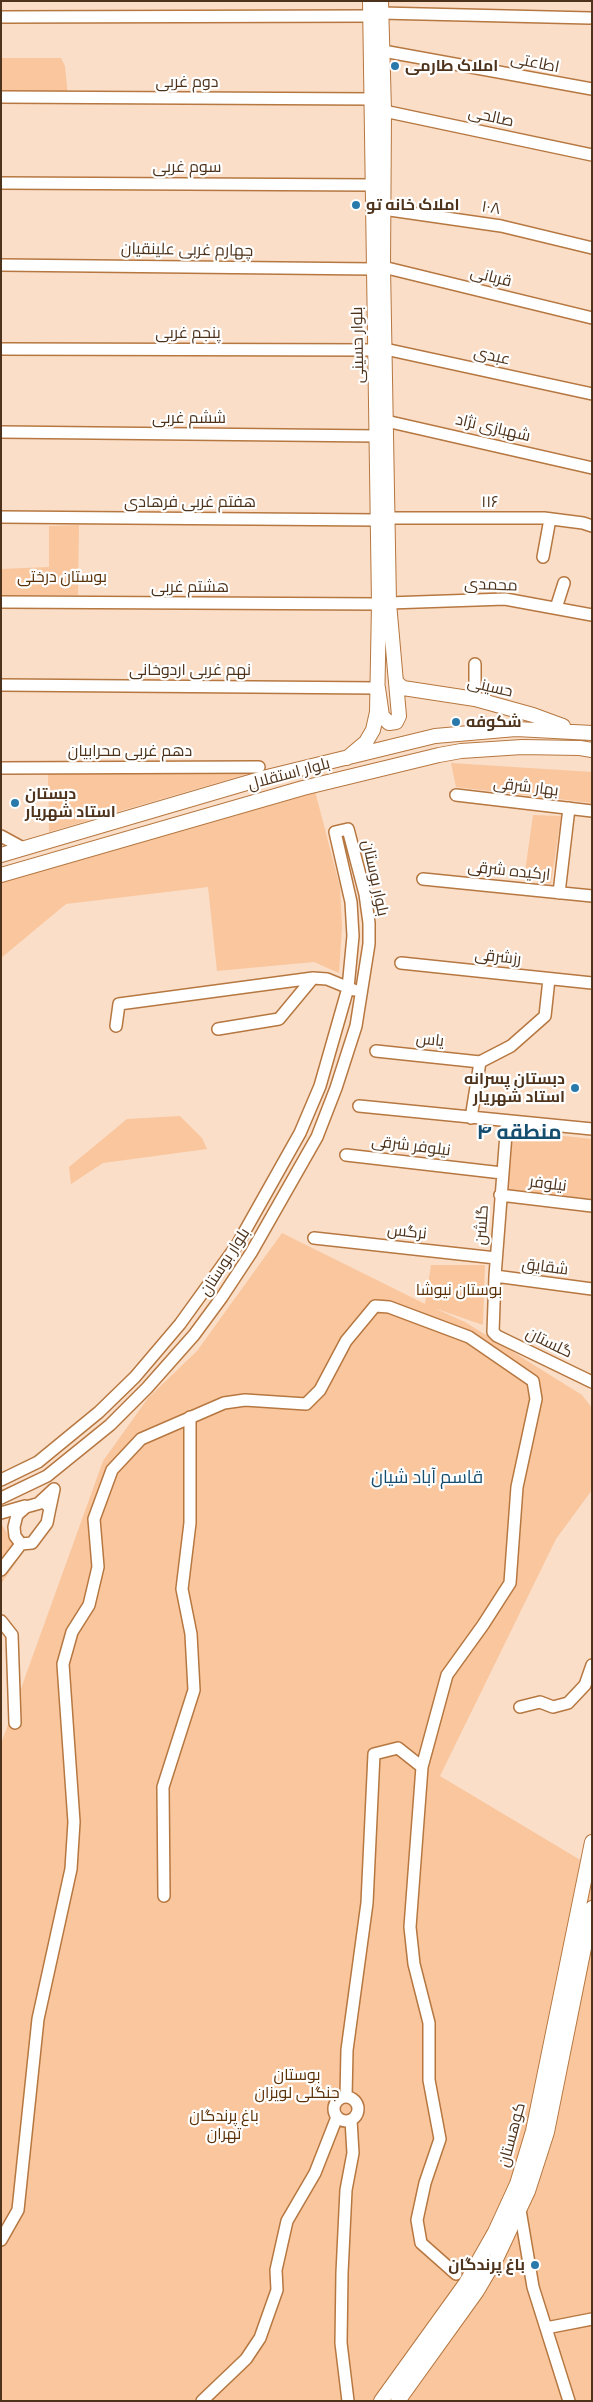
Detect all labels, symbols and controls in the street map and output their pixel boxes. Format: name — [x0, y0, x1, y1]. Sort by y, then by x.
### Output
street label: اطاعتی — [509, 49, 561, 77]
place label: املاک طارمی — [405, 56, 498, 76]
marker: املاک طارمی — [389, 60, 401, 72]
street label: دوم غربی — [156, 72, 218, 92]
street label: صالحی — [466, 103, 516, 131]
street label: سوم غربی — [153, 157, 221, 177]
place label: املاک خانه تو — [366, 195, 459, 215]
street label: ۱۰۸ — [480, 197, 502, 219]
marker: املاک خانه تو — [350, 199, 362, 211]
street label: چهارم غربی علینقیان — [121, 239, 253, 261]
street label: قربانی — [468, 263, 514, 291]
street label: بلوار حسینی — [348, 306, 368, 384]
street label: پنجم غربی — [155, 323, 221, 343]
street label: عبدی — [472, 342, 512, 370]
street label: ششم غربی — [152, 408, 226, 428]
street label: شهبازی نژاد — [454, 410, 532, 446]
street label: هفتم غربی فرهادی — [124, 492, 256, 512]
street label: ۱۱۶ — [481, 492, 499, 512]
park label: بوستان درختی — [17, 567, 107, 587]
street label: محمدی — [464, 574, 518, 596]
street label: هشتم غربی — [151, 577, 229, 597]
street label: نهم غربی اردوخانی — [129, 660, 251, 680]
street label: حسینی — [465, 672, 515, 702]
place label: شکوفه — [466, 712, 522, 732]
marker: شکوفه — [450, 716, 462, 728]
street label: دهم غربی محرابیان — [68, 741, 192, 761]
street label: بلوار استقلال — [246, 754, 332, 794]
street label: بهار شرقی — [492, 773, 560, 801]
place label: دبستان استاد شهریار — [25, 784, 116, 822]
marker: دبستان استاد شهریار — [9, 797, 21, 809]
street label: بلوار بوستان — [358, 838, 392, 918]
street label: ارکیده شرقی — [467, 857, 551, 885]
street label: رزشرقی — [474, 945, 522, 969]
street label: یاس — [415, 1029, 445, 1051]
place label: دبستان پسرانه استاد شهريار — [464, 1069, 565, 1107]
marker: دبستان پسرانه استاد شهريار — [569, 1082, 581, 1094]
district label: منطقه ۴ — [476, 1120, 562, 1146]
street label: نیلوفر شرقی — [370, 1132, 452, 1160]
street label: نیلوفر — [528, 1172, 568, 1196]
street label: گلشن — [471, 1204, 493, 1246]
street label: نرگس — [386, 1220, 428, 1244]
street label: بلوار بوستان — [196, 1224, 254, 1300]
street label: شقایق — [521, 1255, 569, 1279]
park label: بوستان نیوشا — [416, 1280, 502, 1300]
street label: گلستان — [523, 1324, 575, 1362]
district label: قاسم آباد شیان — [371, 1467, 483, 1489]
park label: بوستان جنگلی لویزان — [254, 2065, 340, 2103]
street label: کوهستان — [494, 2101, 530, 2169]
park label: باغ پرندگان تهران — [189, 2106, 259, 2144]
place label: باغ پرندگان — [448, 2255, 525, 2275]
marker: باغ پرندگان — [529, 2259, 541, 2271]

